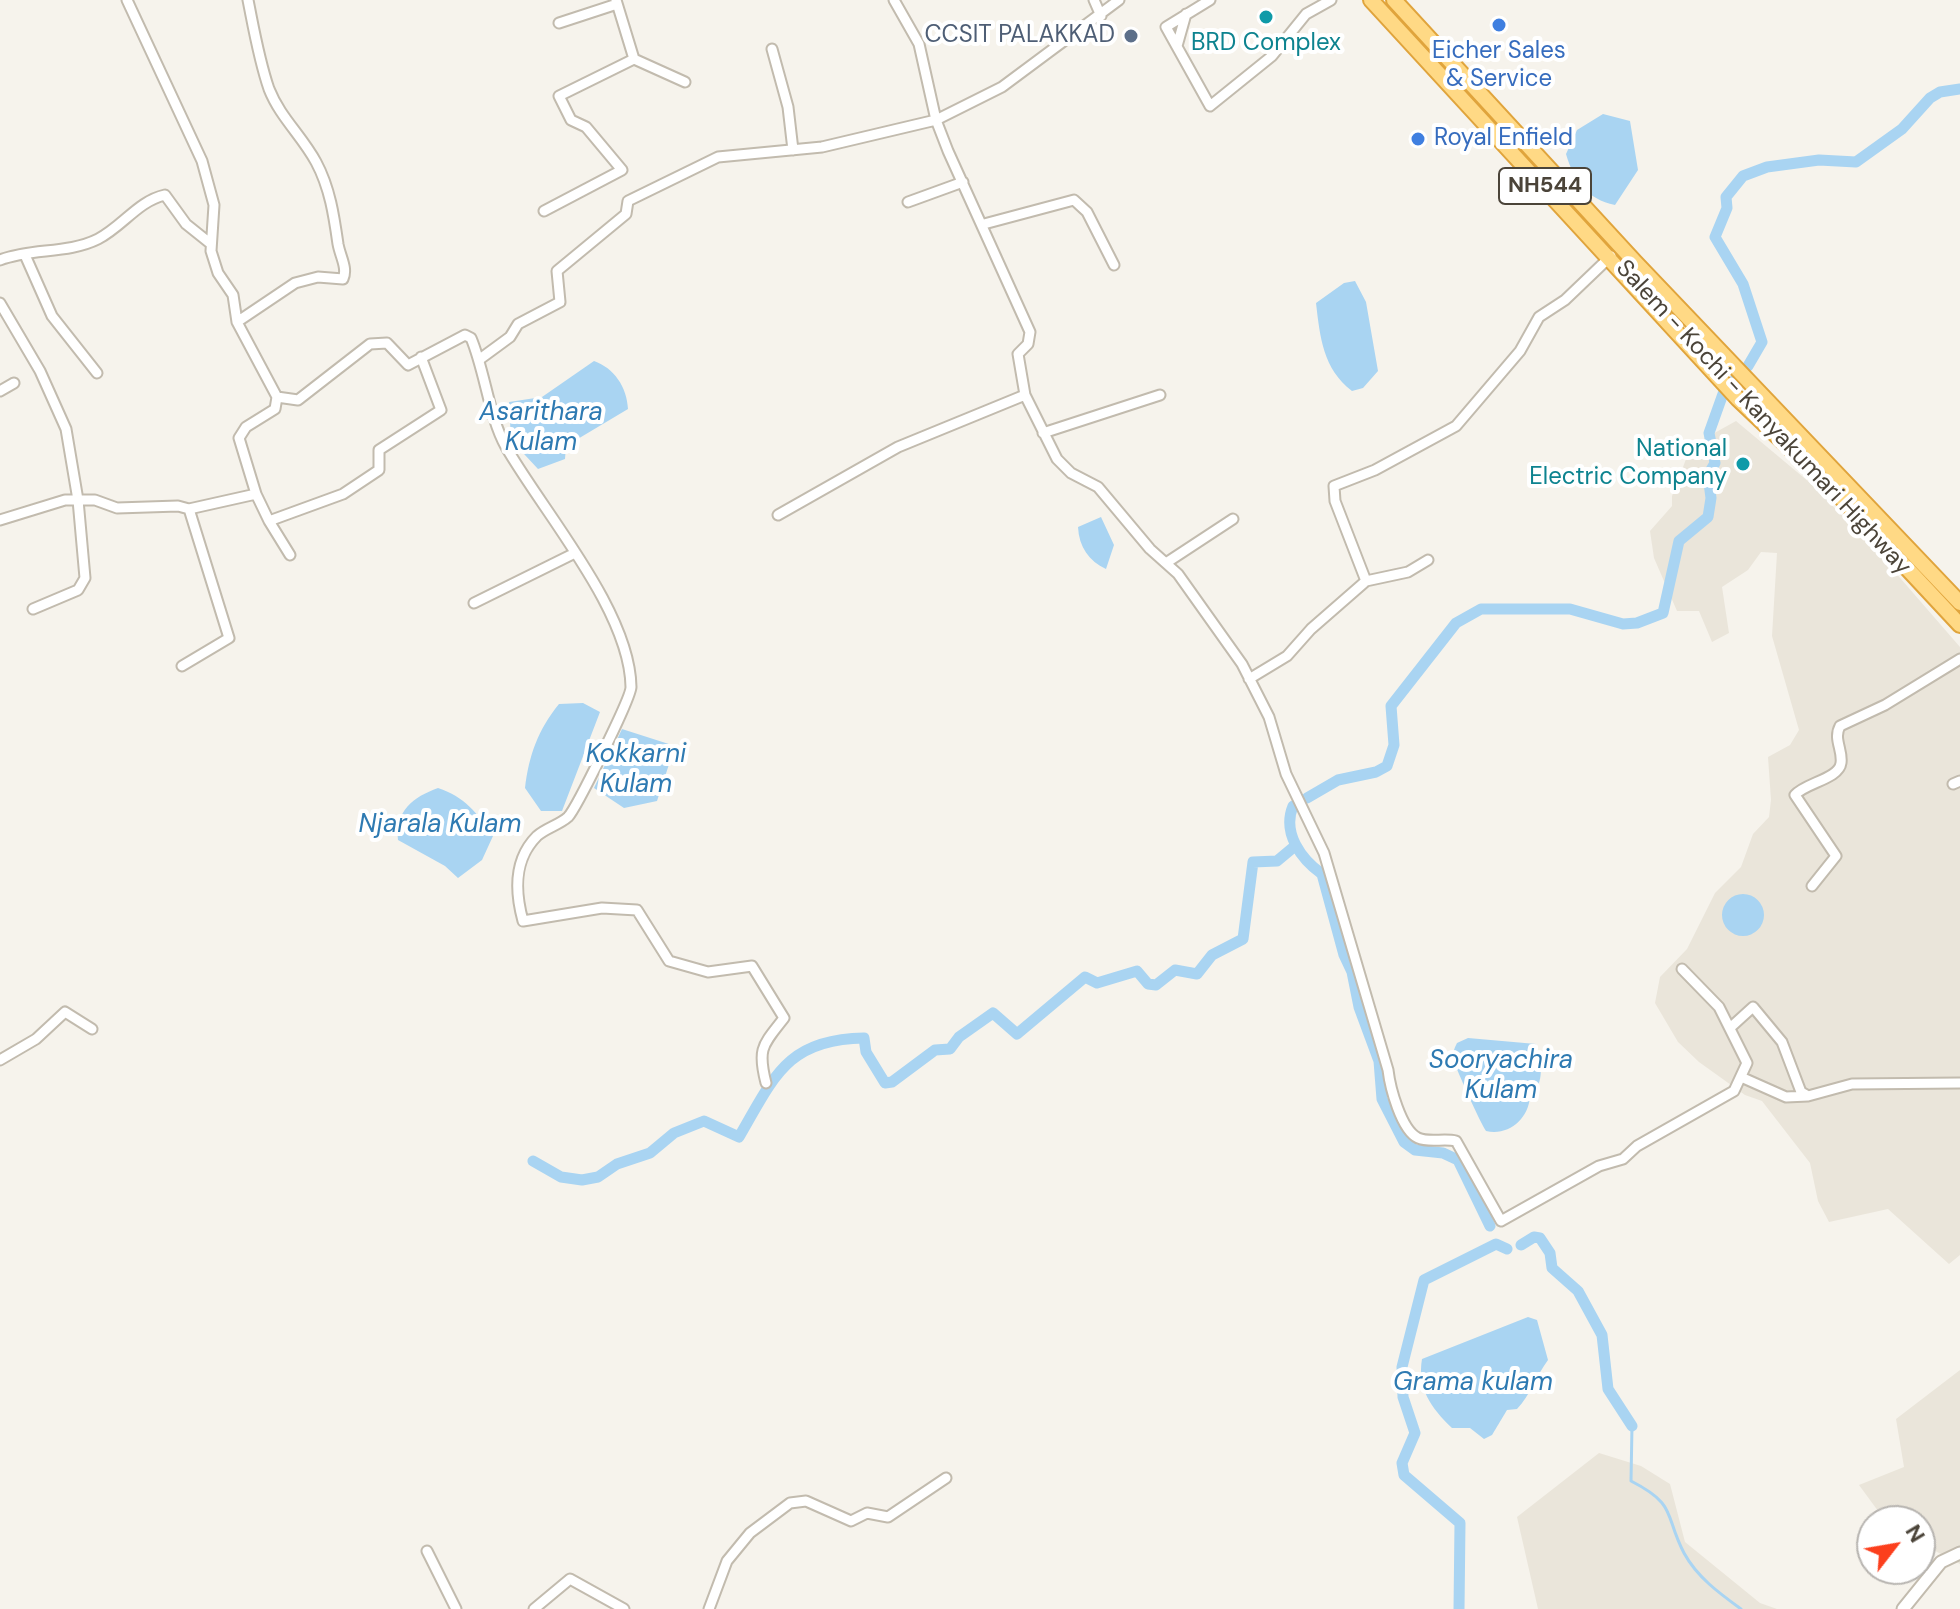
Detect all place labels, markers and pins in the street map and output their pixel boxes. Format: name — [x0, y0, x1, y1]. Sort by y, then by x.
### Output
marker: BRD Complex — [1257, 8, 1275, 26]
marker: Eicher Sales & Service — [1490, 16, 1508, 34]
place label: CCSIT PALAKKAD — [924, 22, 1115, 50]
marker: CCSIT PALAKKAD — [1122, 27, 1140, 45]
place label: BRD Complex — [1191, 30, 1341, 58]
place label: Eicher Sales & Service — [1432, 38, 1566, 94]
place label: Royal Enfield — [1434, 125, 1573, 153]
marker: Royal Enfield — [1409, 130, 1427, 148]
place label: National Electric Company — [1529, 436, 1727, 492]
marker: National Electric Company — [1734, 455, 1752, 473]

